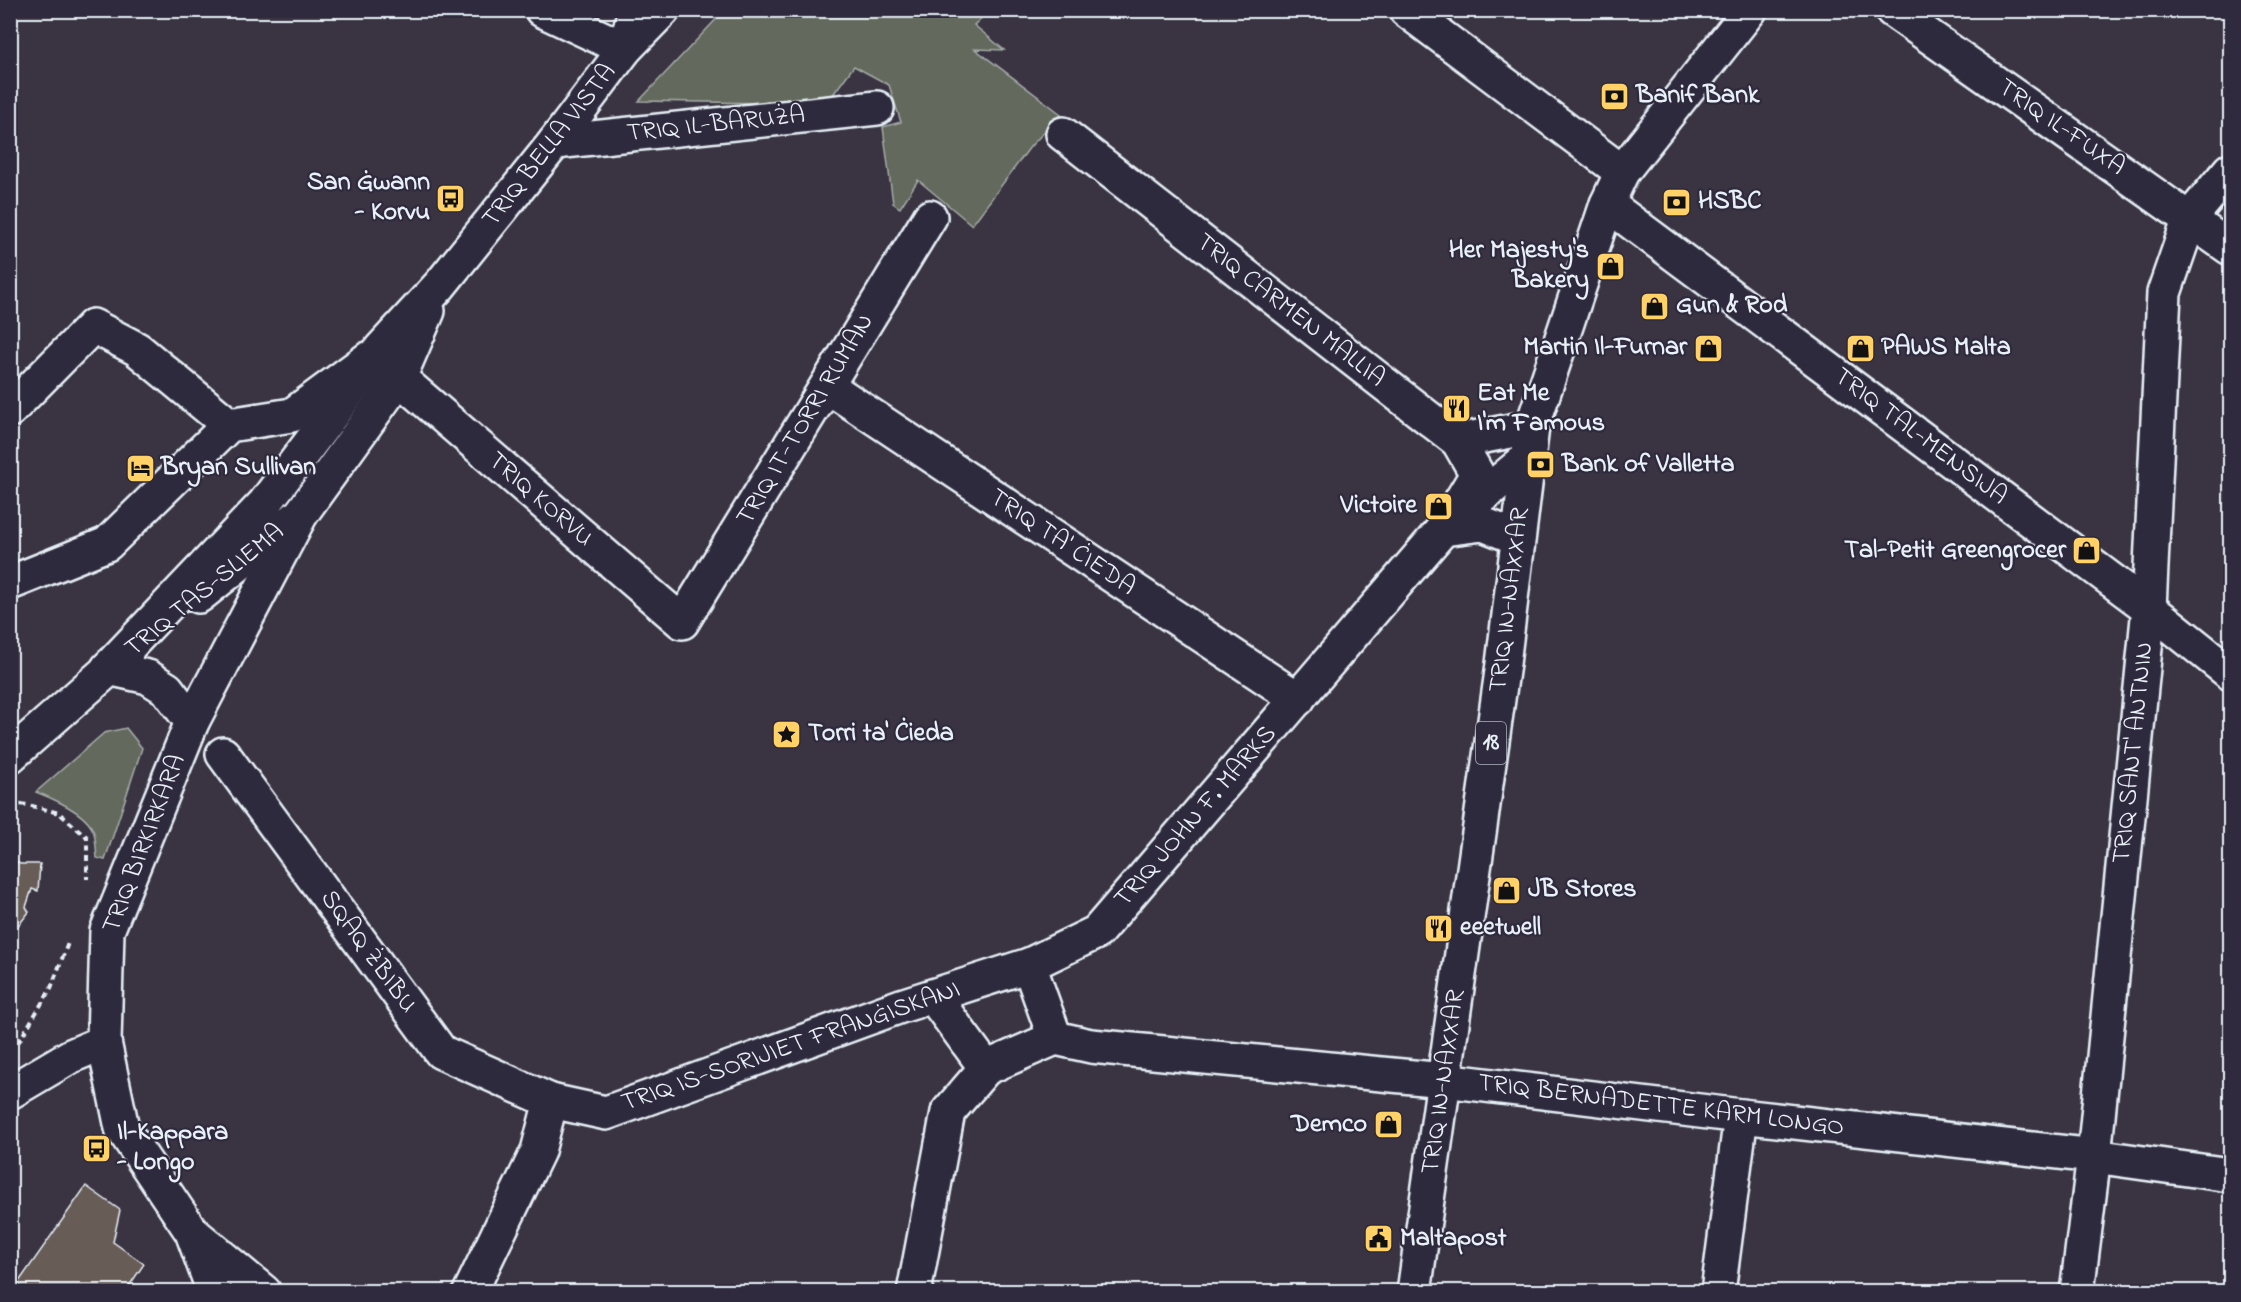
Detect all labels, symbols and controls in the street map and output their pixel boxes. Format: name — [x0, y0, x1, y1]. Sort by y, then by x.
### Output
street label: TRIQ BELLA VISTA — [474, 56, 626, 236]
street label: TRIQ IL-FUXA — [1989, 70, 2133, 186]
place label: Banif Bank — [1635, 77, 1760, 115]
bank icon: Banif Bank — [1599, 80, 1631, 112]
street label: TRIQ IL-BARUŻA — [625, 97, 807, 153]
place label: San Ġwann - Korvu — [307, 164, 430, 232]
bus stop icon: San Ġwann - Korvu — [435, 182, 467, 214]
place label: HSBC — [1698, 183, 1762, 221]
bank icon: HSBC — [1661, 186, 1693, 218]
street label: TRIQ CARMEN MALLIA — [1187, 225, 1393, 397]
place label: Her Majesty's Bakery — [1449, 232, 1589, 300]
shop icon: Her Majesty's Bakery — [1594, 250, 1626, 282]
place label: Gun & Rod — [1676, 287, 1788, 325]
shop icon: Gun & Rod — [1639, 290, 1671, 322]
street label: TRIQ IT-TORRI RUMAN — [728, 307, 884, 533]
place label: Martin Il-Furnar — [1523, 329, 1688, 367]
place label: PAWS Malta — [1881, 329, 2011, 367]
shop icon: Martin Il-Furnar — [1692, 332, 1724, 364]
shop icon: PAWS Malta — [1844, 332, 1876, 364]
street label: TRIQ TAL-MENSIJA — [1825, 359, 2015, 515]
place label: Eat Me I'm Famous — [1477, 375, 1605, 443]
restaurant icon: Eat Me I'm Famous — [1440, 393, 1472, 425]
street label: TRIQ KORVU — [479, 443, 601, 557]
place label: Bank of Valletta — [1561, 446, 1734, 484]
place label: Bryan Sullivan — [160, 449, 316, 487]
bank icon: Bank of Valletta — [1525, 449, 1557, 481]
hotel icon: Bryan Sullivan — [124, 452, 156, 484]
street label: TRIQ TA' ĊIEDA — [981, 480, 1143, 606]
place label: Victoire — [1340, 487, 1418, 525]
shop icon: Victoire — [1422, 490, 1454, 522]
street label: TRIQ IN-NAXXAR — [1480, 505, 1540, 695]
street label: TRIQ TAS-SLIEMA — [117, 515, 293, 667]
place label: Tal-Petit Greengrocer — [1844, 532, 2067, 571]
shop icon: Tal-Petit Greengrocer — [2071, 535, 2103, 567]
street label: TRIQ SANT' ANTNIN — [2103, 640, 2165, 866]
place label: Torri ta' Ċieda — [808, 715, 954, 753]
street label: TRIQ JOHN F. MARKS — [1106, 717, 1286, 917]
place icon: Torri ta' Ċieda — [771, 718, 803, 750]
road number: 18 — [1476, 722, 1506, 764]
street label: TRIQ BIRKIRKARA — [93, 749, 197, 939]
place label: JB Stores — [1528, 871, 1637, 909]
shop icon: JB Stores — [1491, 874, 1523, 906]
street label: SQAQ ŻBIBU — [310, 882, 426, 1022]
place label: eeetwell — [1460, 909, 1541, 947]
restaurant icon: eeetwell — [1423, 912, 1455, 944]
street label: TRIQ IS-SORIJIET FRANĠISKANI — [617, 971, 965, 1123]
street label: TRIQ IN-NAXXAR — [1412, 987, 1476, 1177]
street label: TRIQ BERNADETTE KARM LONGO — [1476, 1065, 1846, 1147]
place label: Demco — [1290, 1106, 1367, 1144]
shop icon: Demco — [1372, 1109, 1404, 1141]
place label: Il-Kappara - Longo — [116, 1114, 228, 1183]
bus stop icon: Il-Kappara - Longo — [80, 1132, 112, 1164]
place label: Maltapost — [1400, 1220, 1507, 1258]
public building icon: Maltapost — [1363, 1223, 1395, 1255]

